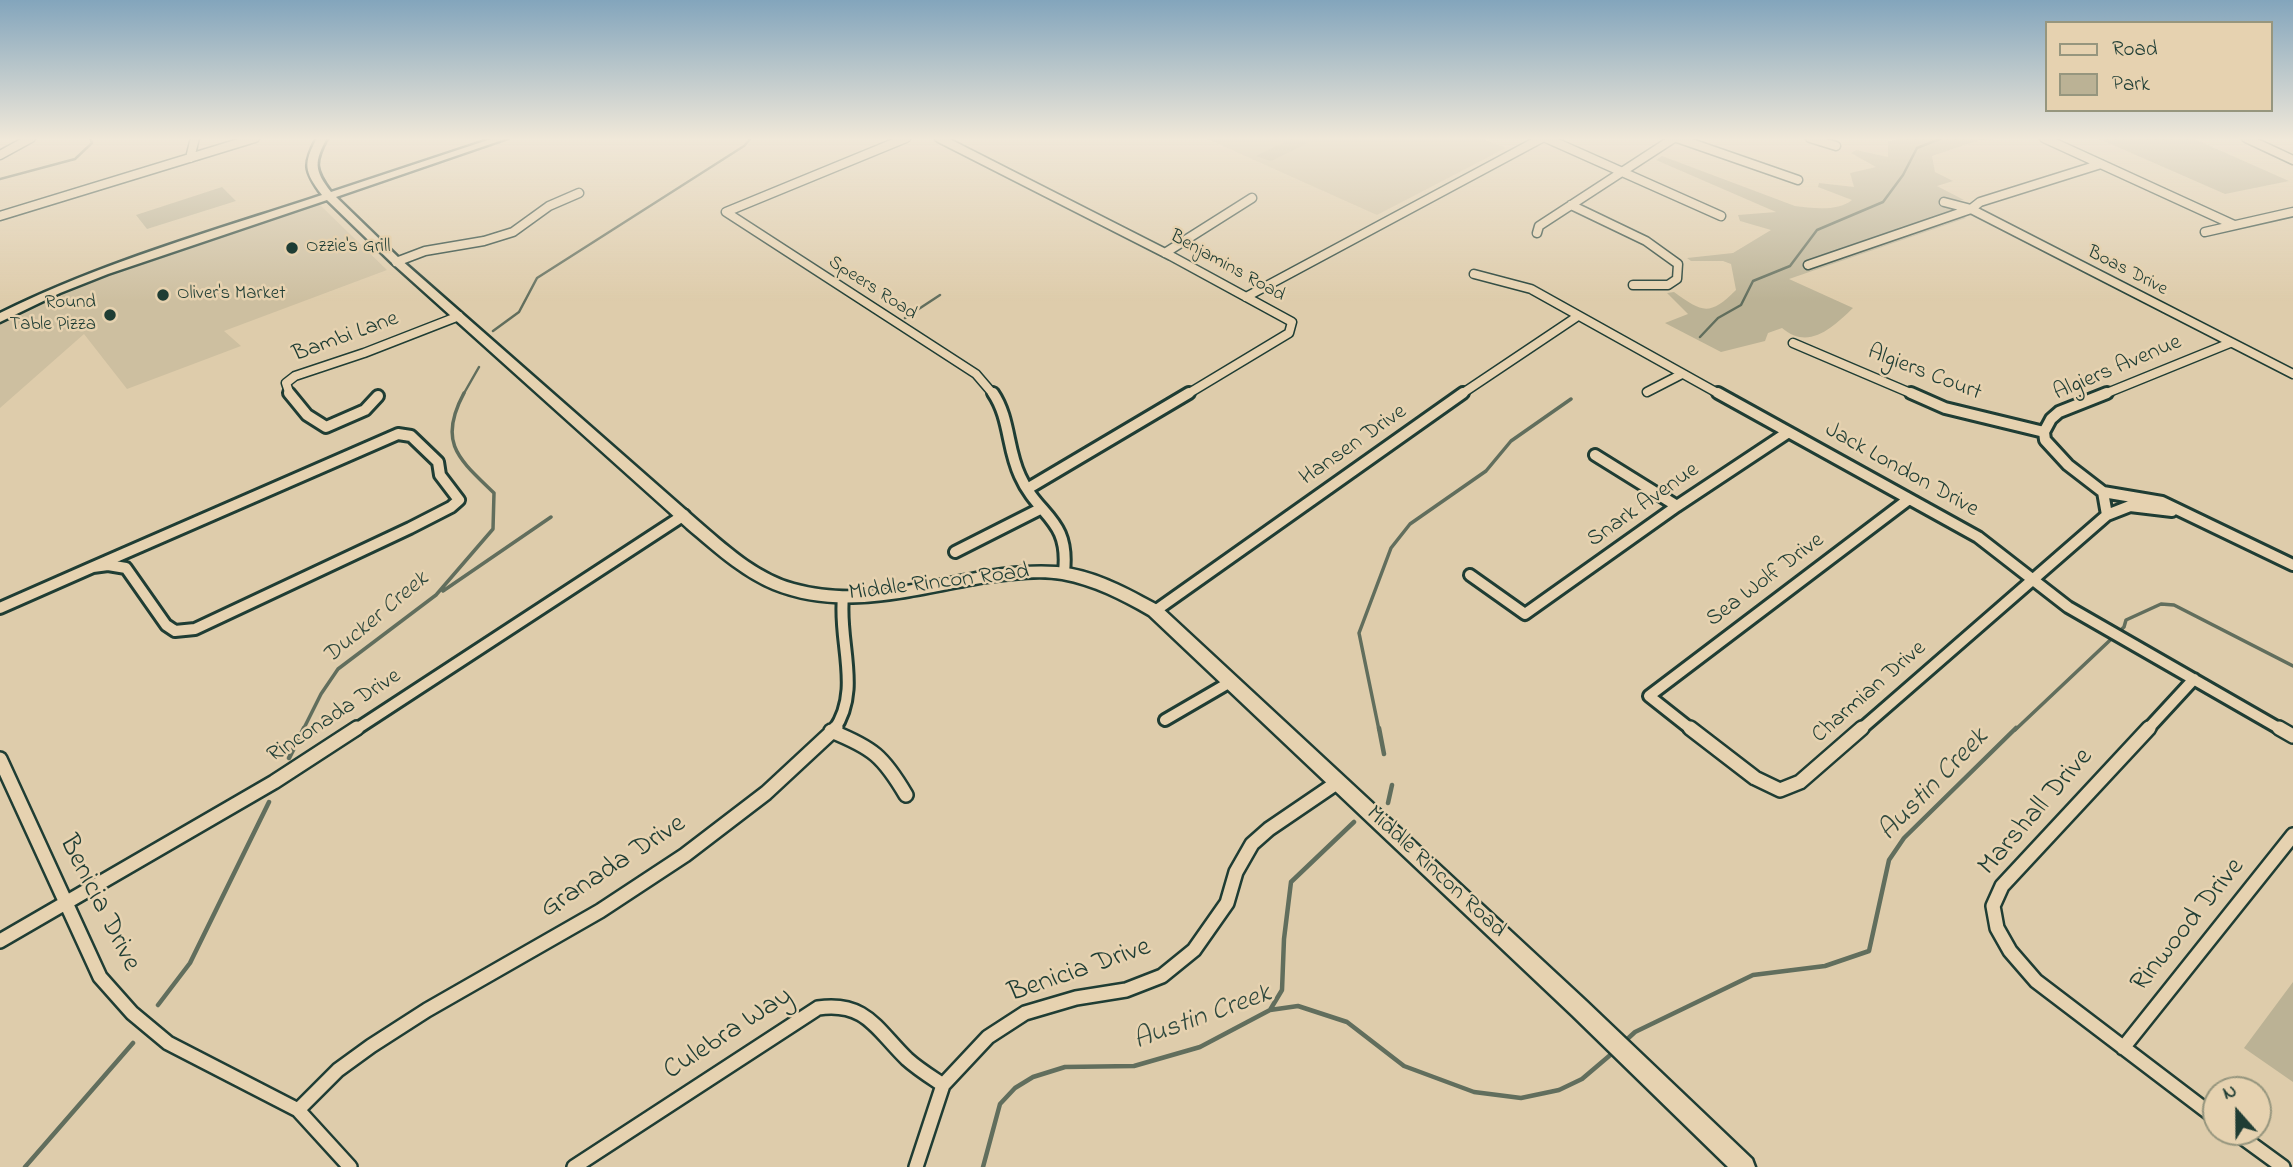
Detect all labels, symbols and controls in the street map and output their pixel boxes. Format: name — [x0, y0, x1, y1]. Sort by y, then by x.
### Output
legend — [2044, 21, 2272, 112]
text: Road — [2112, 35, 2158, 65]
text: Park — [2112, 70, 2150, 100]
street label: Benjamins Road — [1165, 226, 1289, 308]
place label: Ozzie's Grill — [306, 237, 390, 259]
marker: Ozzie's Grill — [284, 240, 300, 256]
street label: Boas Drive — [2083, 242, 2171, 302]
street label: Speers Road — [823, 252, 921, 326]
place label: Oliver's Market — [177, 284, 286, 306]
marker: Oliver's Market — [155, 287, 171, 303]
place label: Round Table Pizza — [9, 293, 96, 337]
street label: Bambi Lane — [289, 306, 403, 370]
marker: Round Table Pizza — [102, 307, 118, 323]
street label: Algiers Avenue — [2050, 330, 2186, 408]
street label: Algiers Court — [1863, 340, 1985, 408]
street label: Hansen Drive — [1295, 399, 1413, 493]
street label: Jack London Drive — [1819, 417, 1983, 525]
street label: Snark Avenue — [1583, 457, 1705, 555]
street label: Sea Wolf Drive — [1702, 528, 1830, 634]
street label: Middle Rincon Road — [847, 559, 1031, 609]
water label: Ducker Creek — [318, 566, 436, 672]
street label: Charmian Drive — [1807, 636, 1933, 750]
street label: Rinconada Drive — [263, 664, 407, 770]
water label: Austin Creek — [1873, 723, 1997, 849]
street label: Marshall Drive — [1972, 742, 2102, 884]
street label: Middle Rincon Road — [1359, 801, 1511, 945]
street label: Granada Drive — [535, 809, 693, 927]
street label: Benicia Drive — [49, 830, 147, 978]
street label: Rinwood Drive — [2125, 852, 2253, 1000]
street label: Benicia Drive — [1004, 932, 1156, 1012]
water label: Austin Creek — [1130, 979, 1276, 1059]
street label: Culebra Way — [658, 981, 800, 1089]
north arrow — [2202, 1076, 2272, 1146]
text: N — [2219, 1078, 2241, 1108]

